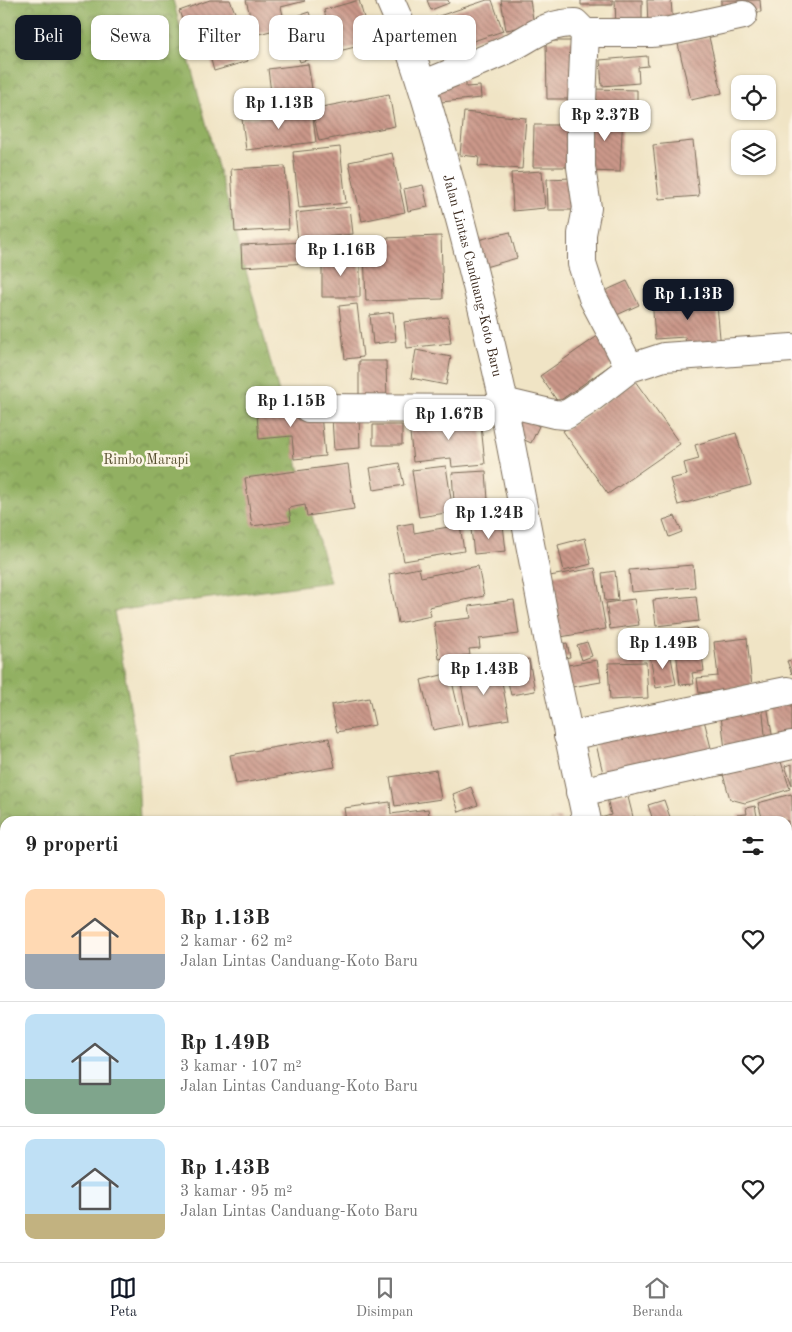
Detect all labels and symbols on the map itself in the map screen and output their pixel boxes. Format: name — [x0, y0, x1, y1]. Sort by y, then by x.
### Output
pin: Rp 1.13B — [227, 88, 331, 130]
pin: Rp 2.37B — [553, 100, 657, 142]
street label: Jalan Lintas Canduang-Koto Baru — [440, 173, 504, 379]
pin: Rp 1.16B — [289, 234, 393, 277]
pin: Rp 1.13B — [636, 278, 740, 321]
pin: Rp 1.15B — [239, 386, 343, 428]
pin: Rp 1.67B — [397, 398, 501, 441]
park label: Rimbo Marapi — [103, 453, 189, 467]
pin: Rp 1.24B — [437, 498, 541, 540]
pin: Rp 1.49B — [611, 628, 715, 670]
pin: Rp 1.43B — [432, 654, 536, 696]

